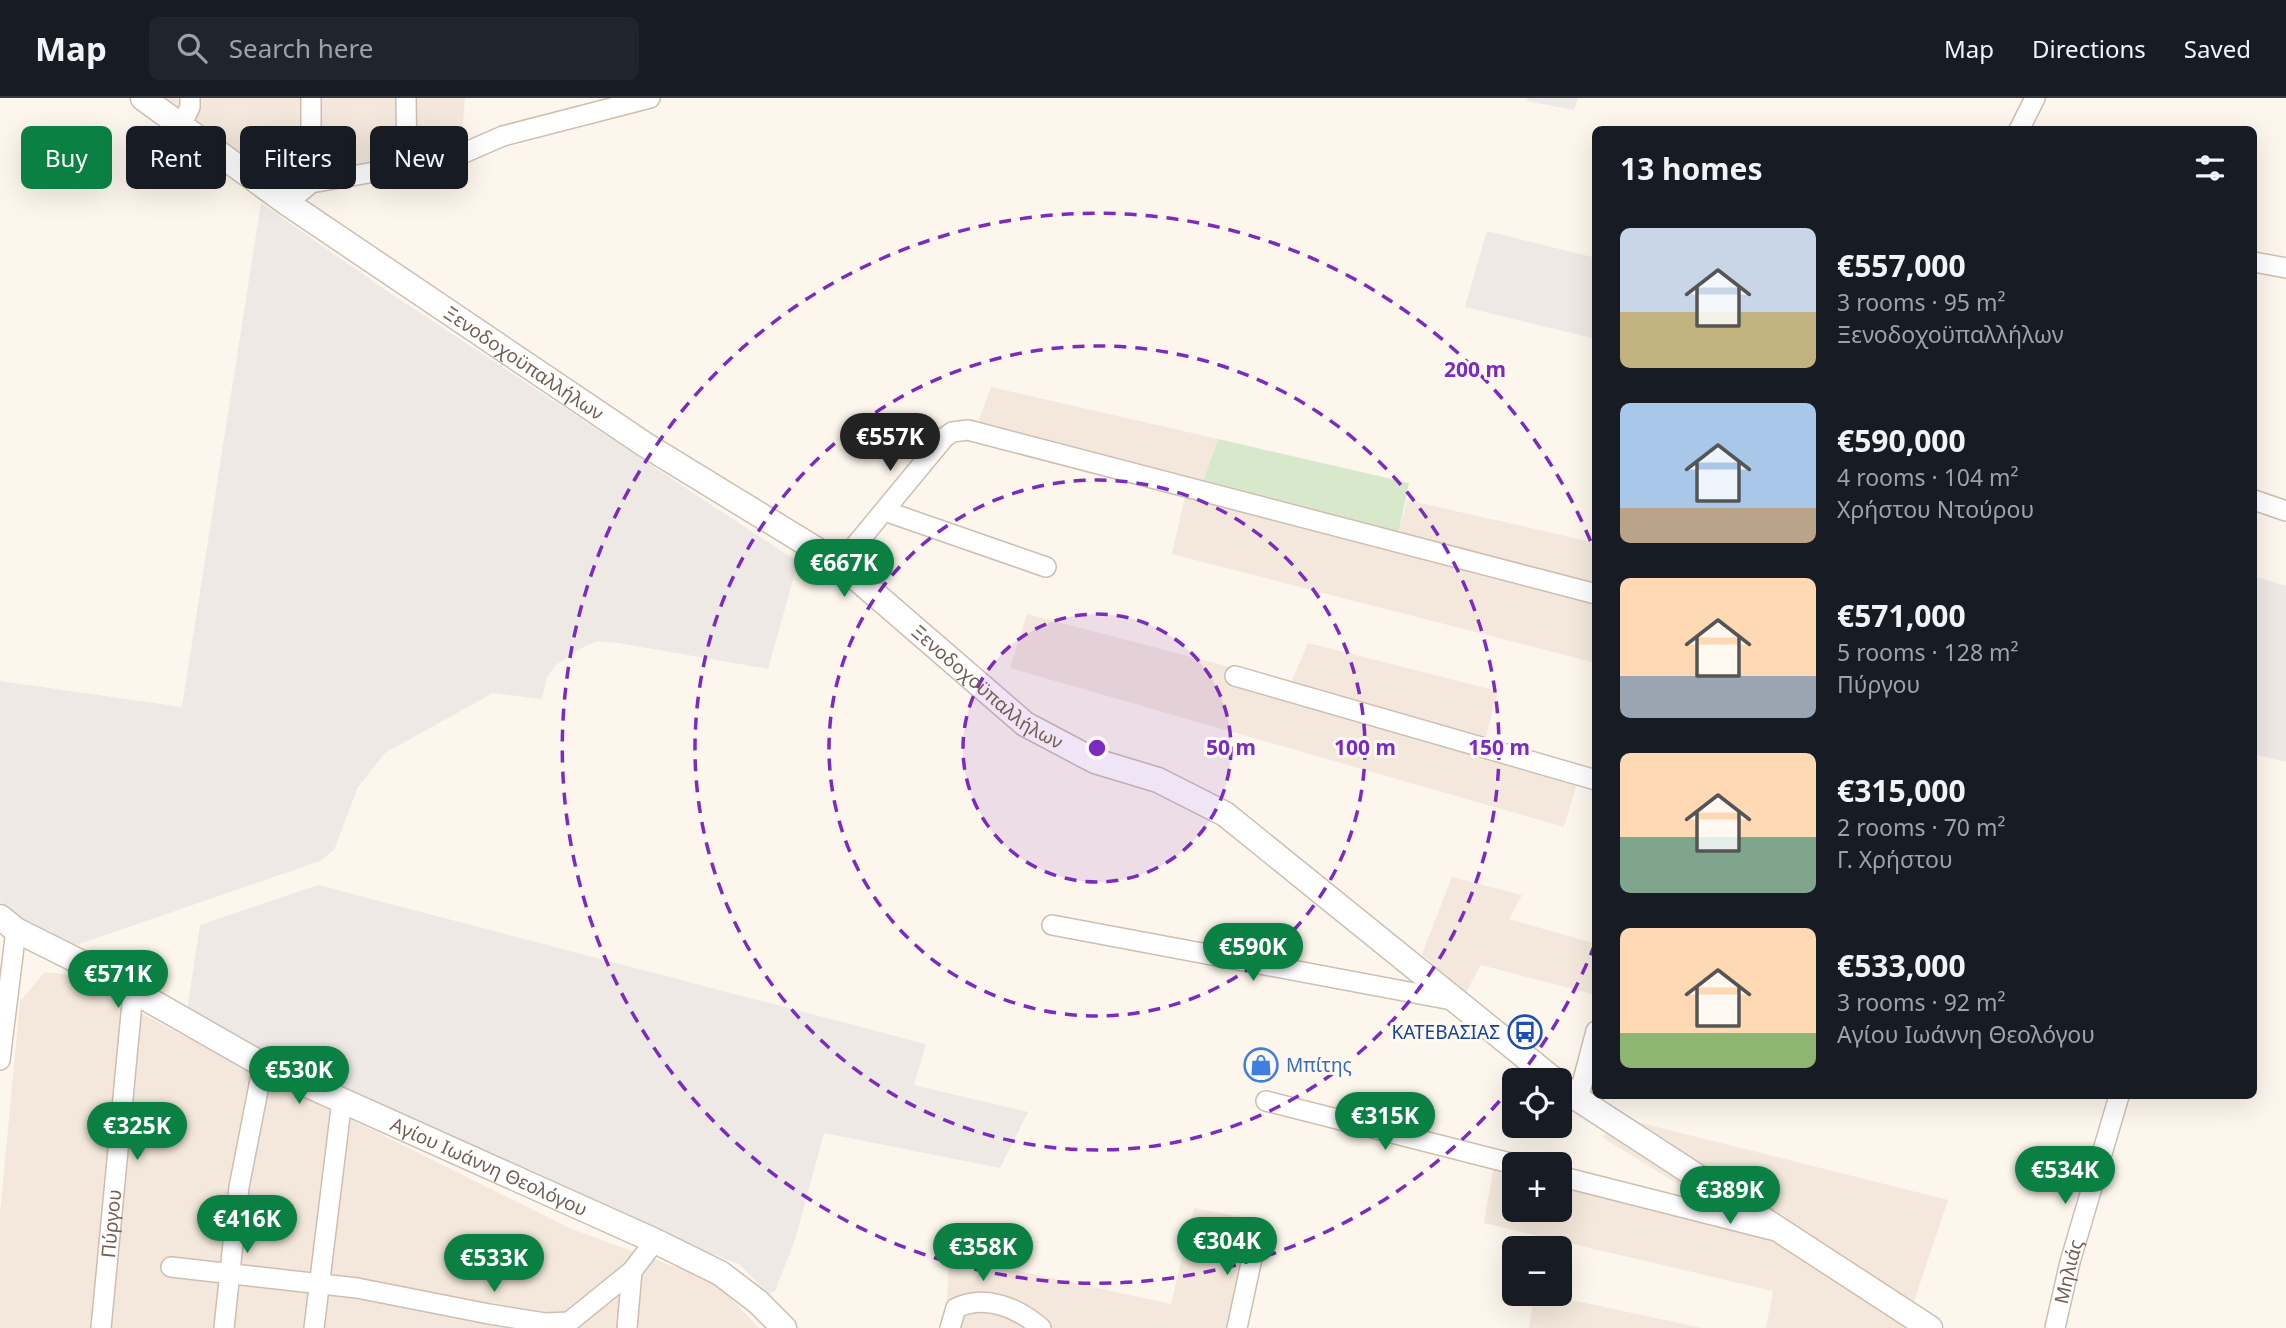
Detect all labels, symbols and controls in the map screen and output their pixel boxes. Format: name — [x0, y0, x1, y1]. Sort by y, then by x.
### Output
search box — [149, 17, 639, 80]
text: Map — [35, 26, 107, 71]
icon: search — [173, 29, 211, 67]
text: Search here — [229, 30, 373, 66]
text: Map — [1944, 32, 1994, 65]
text: Directions — [2032, 32, 2146, 65]
text: Saved — [2184, 32, 2251, 65]
chip: Buy — [21, 126, 112, 189]
chip: Rent — [126, 126, 226, 189]
chip: Filters — [240, 126, 356, 189]
chip: New — [370, 126, 468, 189]
text: 13 homes — [1620, 148, 1763, 189]
icon: filters — [2191, 149, 2229, 187]
text: €557,000 — [1837, 245, 1966, 286]
icon: home — [1676, 256, 1760, 340]
text: 3 rooms · 95 m² — [1837, 286, 2006, 318]
street label: Ξενοδοχοϋπαλλήλων — [439, 300, 609, 426]
text: Ξενοδοχοϋπαλλήλων — [1837, 318, 2064, 350]
text: 200 m — [1444, 355, 1506, 383]
pin: €557K — [841, 414, 939, 473]
text: €557K — [856, 420, 924, 452]
text: €590,000 — [1837, 420, 1966, 461]
icon: home — [1676, 431, 1760, 515]
text: 4 rooms · 104 m² — [1837, 461, 2019, 493]
text: Χρήστου Ντούρου — [1837, 493, 2034, 525]
pin: €667K — [795, 540, 893, 599]
text: €667K — [810, 546, 878, 578]
text: €571,000 — [1837, 595, 1966, 636]
icon: home — [1676, 606, 1760, 690]
street label: Ξενοδοχοϋπαλλήλων — [906, 619, 1068, 755]
text: 5 rooms · 128 m² — [1837, 636, 2019, 668]
text: Πύργου — [1837, 668, 1920, 700]
text: 50 m — [1206, 733, 1256, 761]
text: 100 m — [1334, 733, 1396, 761]
text: 150 m — [1468, 733, 1530, 761]
centre of rings — [1085, 736, 1109, 760]
text: €315,000 — [1837, 770, 1966, 811]
icon: home — [1676, 781, 1760, 865]
text: 2 rooms · 70 m² — [1837, 811, 2006, 843]
text: Γ. Χρήστου — [1837, 843, 1953, 875]
pin: €590K — [1204, 924, 1302, 983]
text: €590K — [1219, 930, 1287, 962]
text: €533,000 — [1837, 945, 1966, 986]
pin: €571K — [69, 950, 167, 1010]
icon: home — [1676, 956, 1760, 1040]
text: €571K — [84, 957, 152, 989]
text: 3 rooms · 92 m² — [1837, 986, 2006, 1018]
bus stop icon: ΚΑΤΕΒΑΣΙΑΣ — [1506, 1013, 1544, 1051]
text: Αγίου Ιωάννη Θεολόγου — [1837, 1018, 2095, 1050]
place label: ΚΑΤΕΒΑΣΙΑΣ — [1391, 1019, 1500, 1045]
pin: €530K — [250, 1046, 348, 1106]
shop icon: Μπίτης — [1242, 1046, 1280, 1084]
place label: Μπίτης — [1286, 1052, 1352, 1078]
text: €530K — [265, 1053, 333, 1085]
map controls — [1502, 1068, 1572, 1306]
button: locate — [1502, 1068, 1572, 1138]
pin: €315K — [1336, 1093, 1434, 1152]
text: €315K — [1351, 1099, 1419, 1131]
pin: €325K — [88, 1102, 186, 1162]
text: €325K — [103, 1109, 171, 1141]
street label: Αγίου Ιωάννη Θεολόγου — [386, 1111, 592, 1222]
pin: €534K — [2016, 1146, 2114, 1206]
button: + — [1502, 1152, 1572, 1222]
text: €534K — [2031, 1153, 2099, 1185]
pin: €389K — [1681, 1166, 1779, 1226]
text: €389K — [1696, 1173, 1764, 1205]
street label: Πύργου — [95, 1188, 127, 1259]
pin: €416K — [198, 1196, 296, 1255]
text: €416K — [213, 1202, 281, 1234]
pin: €304K — [1178, 1218, 1276, 1277]
pin: €358K — [934, 1224, 1032, 1283]
text: €304K — [1193, 1224, 1261, 1256]
text: €358K — [949, 1230, 1017, 1262]
pin: €533K — [445, 1234, 543, 1294]
button: − — [1502, 1236, 1572, 1306]
street label: Μηλιάς — [2048, 1236, 2089, 1306]
text: €533K — [460, 1241, 528, 1273]

